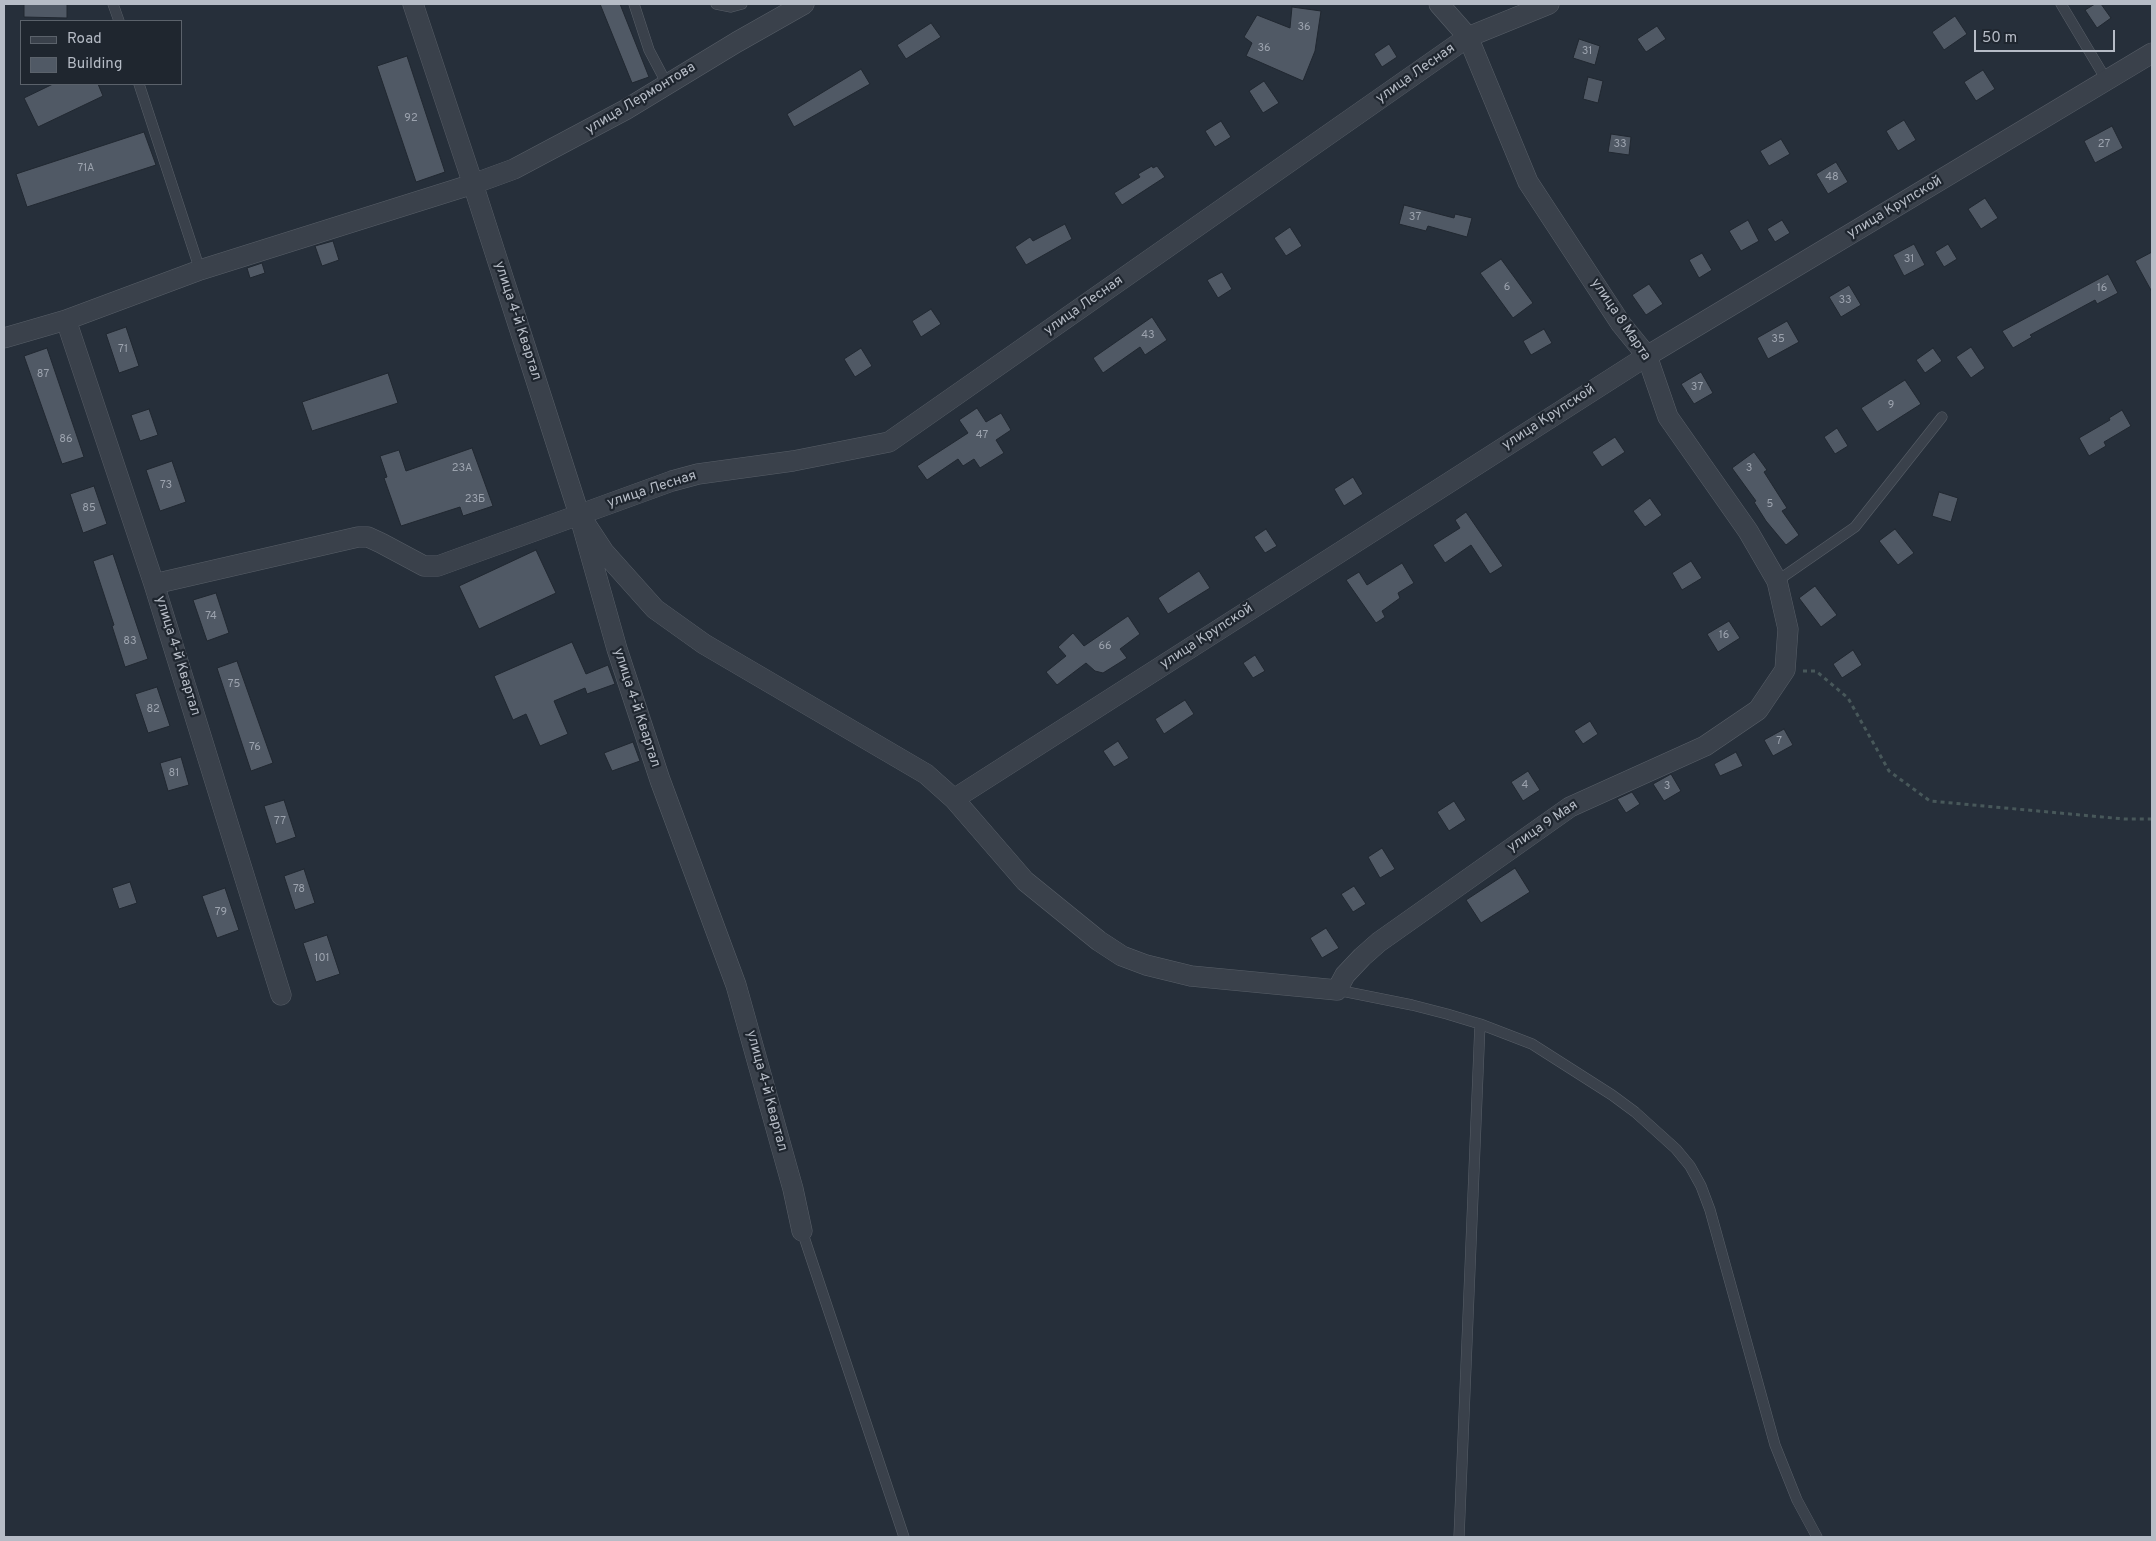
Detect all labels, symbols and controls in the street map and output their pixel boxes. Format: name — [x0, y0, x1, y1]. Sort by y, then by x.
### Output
legend — [20, 20, 182, 85]
scale bar — [1976, 20, 2117, 52]
house number: 36 — [1297, 21, 1311, 35]
text: 50 m — [1982, 29, 2017, 48]
text: Road — [67, 30, 102, 49]
street label: улица Лесная — [1373, 41, 1459, 107]
house number: 36 — [1257, 42, 1271, 56]
house number: 31 — [1582, 45, 1592, 59]
text: Building — [67, 55, 122, 74]
street label: улица Лермонтова — [583, 60, 699, 138]
house number: 92 — [404, 112, 418, 126]
house number: 33 — [1613, 138, 1627, 152]
house number: 27 — [2098, 138, 2110, 152]
house number: 71А — [77, 162, 95, 176]
house number: 48 — [1825, 171, 1839, 185]
street label: улица Крупской — [1845, 173, 1945, 243]
house number: 37 — [1409, 211, 1421, 225]
house number: 31 — [1904, 253, 1914, 267]
street label: улица 4-й Квартал — [490, 259, 544, 383]
street label: улица Лесная — [1041, 273, 1127, 339]
street label: улица 8 Марта — [1586, 276, 1654, 364]
house number: 6 — [1504, 281, 1510, 295]
house number: 16 — [2097, 282, 2107, 296]
house number: 33 — [1838, 294, 1852, 308]
house number: 43 — [1141, 329, 1155, 343]
house number: 35 — [1771, 333, 1785, 347]
house number: 71 — [118, 343, 128, 357]
house number: 87 — [37, 368, 49, 382]
house number: 37 — [1691, 381, 1703, 395]
street label: улица Крупской — [1499, 382, 1599, 454]
house number: 9 — [1888, 399, 1894, 413]
house number: 47 — [976, 429, 988, 443]
house number: 86 — [59, 433, 73, 447]
house number: 23А — [452, 462, 472, 476]
house number: 3 — [1746, 462, 1752, 476]
street label: улица Лесная — [605, 468, 699, 512]
house number: 73 — [160, 479, 172, 493]
house number: 23Б — [465, 493, 485, 507]
house number: 5 — [1767, 498, 1773, 512]
house number: 85 — [82, 502, 96, 516]
street label: улица 4-й Квартал — [151, 594, 203, 718]
street label: улица Крупской — [1157, 601, 1257, 673]
house number: 74 — [205, 610, 217, 624]
house number: 16 — [1719, 629, 1729, 643]
house number: 83 — [123, 635, 137, 649]
house number: 66 — [1098, 640, 1112, 654]
street label: улица 4-й Квартал — [609, 646, 663, 770]
house number: 75 — [228, 678, 240, 692]
house number: 82 — [146, 703, 160, 717]
house number: 7 — [1776, 735, 1782, 749]
house number: 76 — [249, 741, 261, 755]
house number: 81 — [169, 767, 179, 781]
house number: 4 — [1522, 779, 1528, 793]
house number: 3 — [1664, 780, 1670, 794]
street label: улица 9 Мая — [1505, 797, 1581, 857]
house number: 77 — [274, 815, 286, 829]
house number: 78 — [293, 883, 305, 897]
house number: 79 — [215, 906, 227, 920]
house number: 101 — [314, 952, 330, 966]
street label: улица 4-й Квартал — [742, 1029, 790, 1153]

